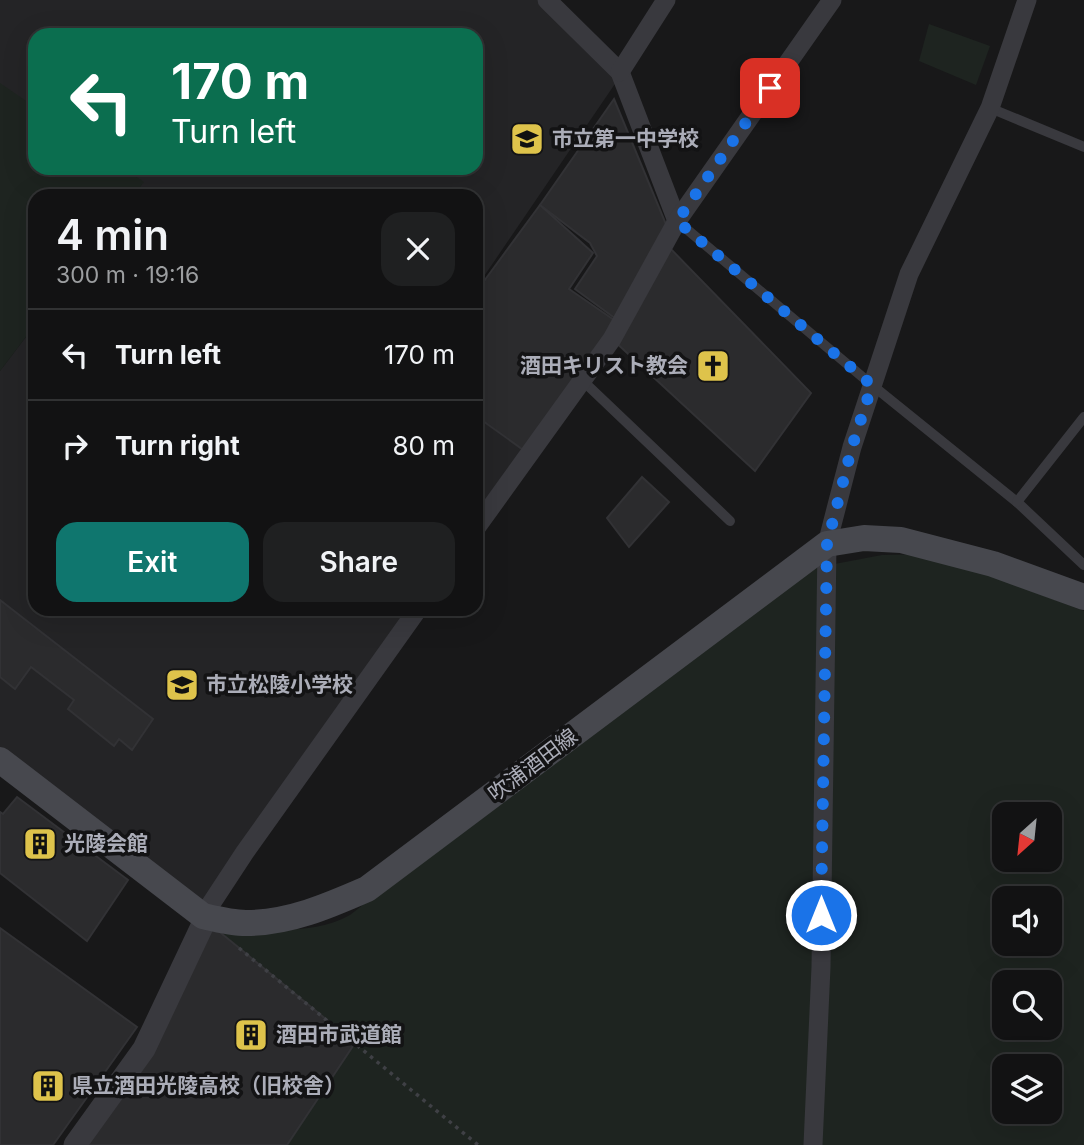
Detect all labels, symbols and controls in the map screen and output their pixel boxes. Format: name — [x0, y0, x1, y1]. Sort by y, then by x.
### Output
text: 170 m — [171, 52, 309, 111]
icon: left — [56, 56, 147, 147]
pin — [740, 58, 800, 118]
icon: arrive — [751, 69, 789, 107]
text: Turn left — [171, 112, 296, 151]
school or university icon: 市立第一中学校 — [508, 120, 546, 158]
place label: 市立第一中学校 — [552, 126, 699, 151]
text: 4 min — [56, 209, 169, 260]
button: close — [381, 212, 455, 286]
text: 300 m · 19:16 — [56, 261, 199, 289]
icon: left — [56, 336, 94, 374]
text: Turn left — [115, 339, 221, 370]
text: 170 m — [384, 339, 455, 370]
church icon: 酒田キリスト教会 — [694, 347, 732, 385]
place label: 酒田キリスト教会 — [520, 353, 688, 378]
icon: right — [56, 427, 94, 465]
text: Turn right — [115, 430, 240, 461]
text: 80 m — [392, 430, 455, 461]
button: Exit — [56, 522, 249, 602]
button: Share — [263, 522, 455, 602]
school or university icon: 市立松陵小学校 — [163, 666, 201, 704]
place label: 市立松陵小学校 — [206, 672, 353, 697]
street label: 吹浦酒田線 — [483, 723, 582, 806]
north arrow — [992, 802, 1062, 872]
map controls — [992, 802, 1062, 1124]
building icon: 光陵会館 — [21, 825, 59, 863]
place label: 光陵会館 — [64, 831, 148, 856]
position arrow — [784, 878, 858, 952]
button: sound — [992, 886, 1062, 956]
button: search — [992, 970, 1062, 1040]
building icon: 酒田市武道館 — [232, 1016, 270, 1054]
place label: 酒田市武道館 — [276, 1022, 402, 1047]
button: layers — [992, 1054, 1062, 1124]
building icon: 県立酒田光陵高校（旧校舎） — [29, 1067, 67, 1105]
place label: 県立酒田光陵高校（旧校舎） — [72, 1073, 345, 1098]

